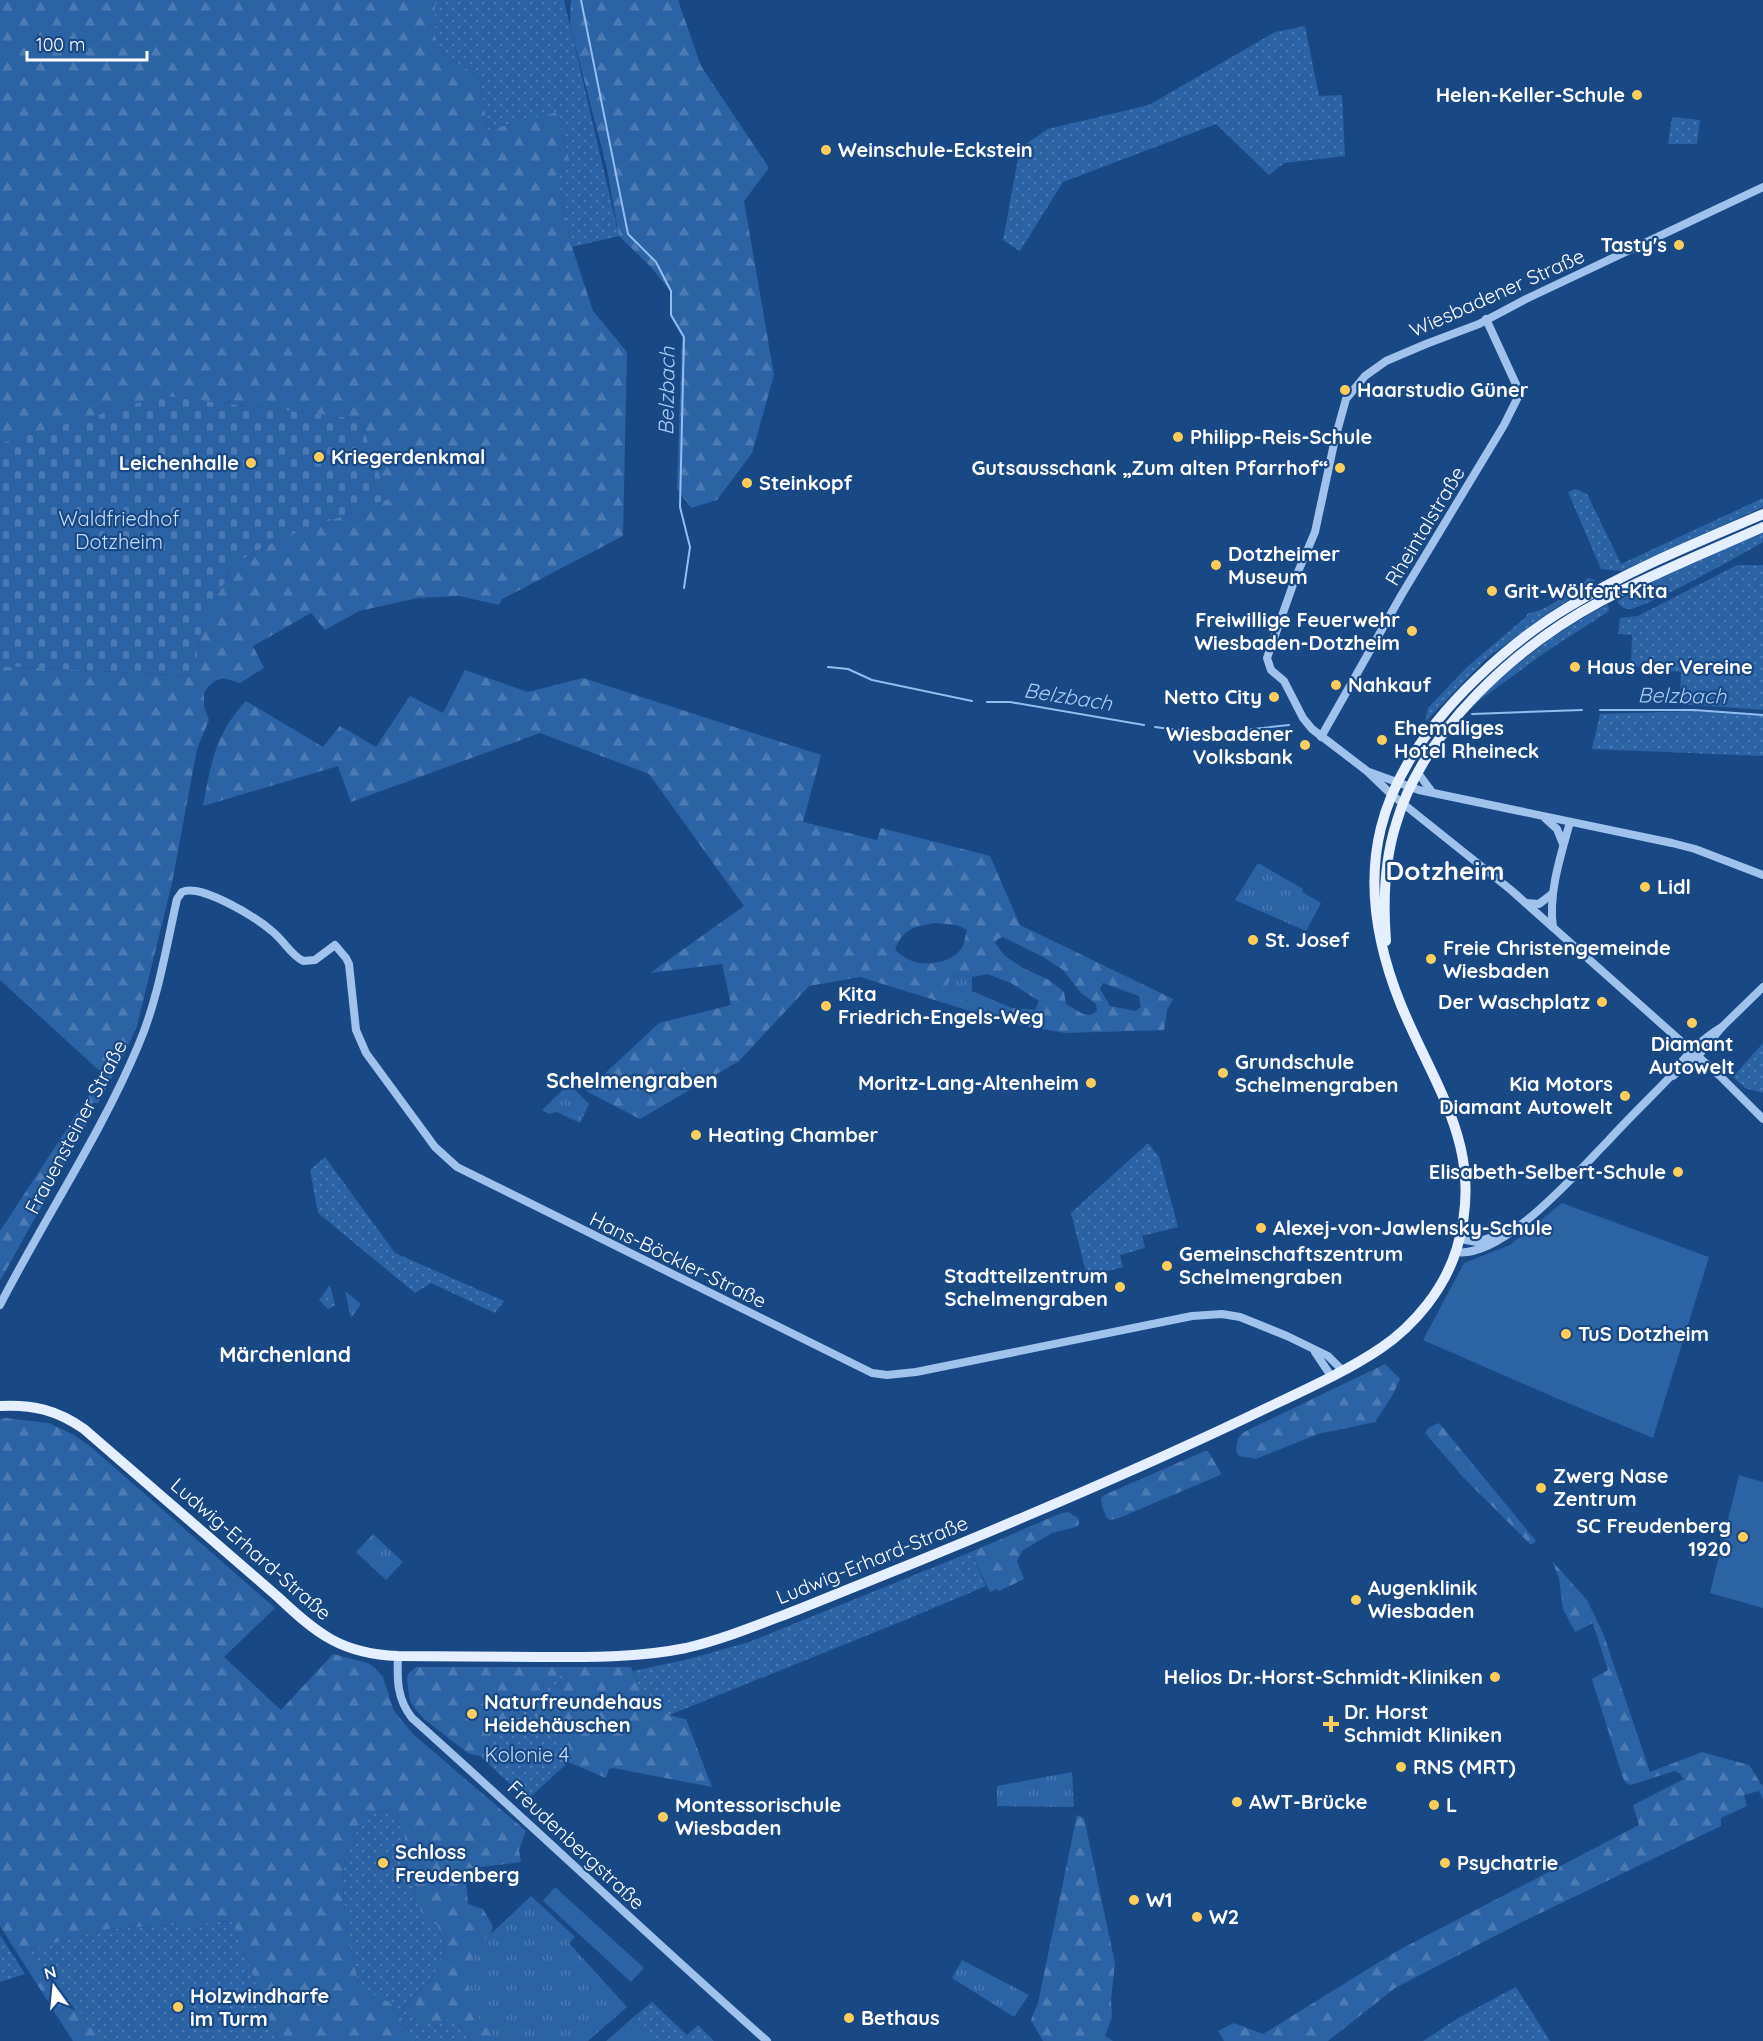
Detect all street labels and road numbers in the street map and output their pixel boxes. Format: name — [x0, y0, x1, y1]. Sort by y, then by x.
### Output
street label: Wiesbadener Straße — [1405, 243, 1588, 342]
street label: Rheintalstraße — [1379, 462, 1470, 590]
street label: Frauensteiner Straße — [19, 1035, 132, 1218]
street label: Hans-Böckler-Straße — [586, 1206, 771, 1313]
street label: Ludwig-Erhard-Straße — [166, 1472, 337, 1625]
street label: Ludwig-Erhard-Straße — [772, 1510, 971, 1609]
street label: Freudenbergstraße — [503, 1775, 650, 1915]

